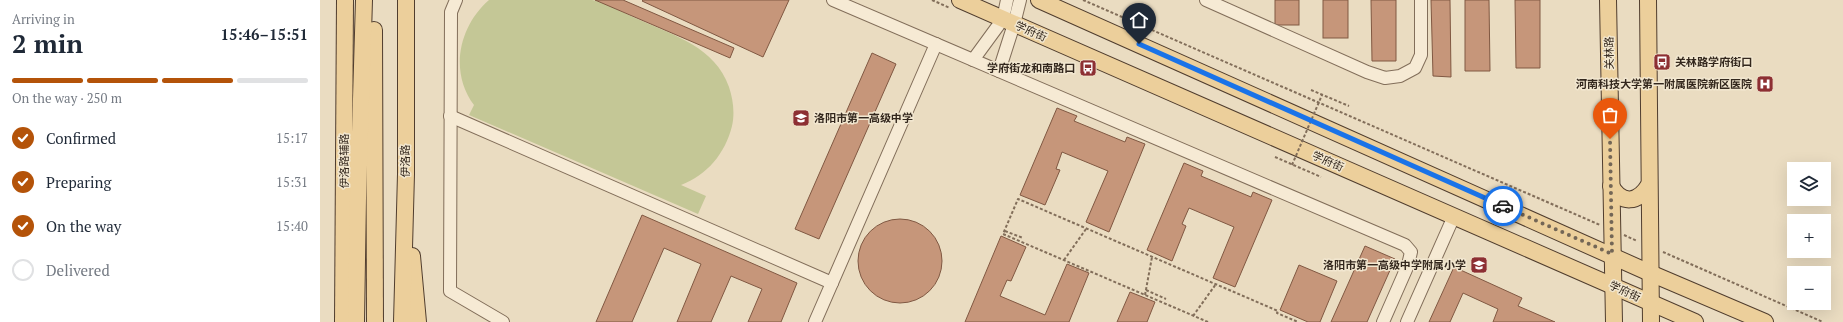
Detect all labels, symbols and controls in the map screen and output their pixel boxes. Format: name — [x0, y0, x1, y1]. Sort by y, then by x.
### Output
pin — [1122, 3, 1156, 44]
icon: home — [1128, 9, 1150, 31]
text: Arriving in — [12, 10, 75, 28]
street label: 学府街 — [1013, 18, 1049, 44]
text: 15:46–15:51 — [221, 24, 308, 44]
text: 2 min — [12, 26, 83, 60]
street label: 关林路 — [1602, 36, 1616, 70]
bus stop icon: 关林路学府街口 — [1652, 52, 1672, 72]
place label: 关林路学府街口 — [1675, 55, 1752, 69]
bus stop icon: 学府街龙和南路口 — [1078, 58, 1098, 78]
place label: 学府街龙和南路口 — [987, 61, 1075, 75]
hospital icon: 河南科技大学第一附属医院新区医院 — [1755, 74, 1775, 94]
place label: 河南科技大学第一附属医院新区医院 — [1576, 77, 1752, 91]
text: On the way · 250 m — [12, 89, 122, 107]
pin — [1593, 98, 1627, 139]
icon: bag — [1599, 104, 1621, 126]
school or university icon: 洛阳市第一高级中学 — [791, 108, 811, 128]
place label: 洛阳市第一高级中学 — [814, 111, 913, 125]
icon: check — [12, 127, 34, 149]
text: Confirmed — [46, 128, 116, 148]
text: 15:17 — [276, 129, 308, 147]
street label: 伊洛路辅路 — [337, 134, 351, 189]
street label: 伊洛路 — [398, 145, 412, 178]
street label: 学府街 — [1310, 148, 1346, 174]
map controls — [1787, 162, 1831, 310]
button: layers — [1787, 162, 1831, 206]
icon: check — [12, 171, 34, 193]
text: Preparing — [46, 172, 111, 192]
text: 15:31 — [276, 173, 308, 191]
courier — [1483, 186, 1523, 226]
icon: car — [1492, 195, 1514, 217]
button: + — [1787, 214, 1831, 258]
icon: check — [12, 215, 34, 237]
text: On the way — [46, 216, 121, 236]
text: 15:40 — [276, 217, 308, 235]
school or university icon: 洛阳市第一高级中学附属小学 — [1469, 255, 1489, 275]
place label: 洛阳市第一高级中学附属小学 — [1323, 258, 1466, 272]
text: Delivered — [46, 260, 110, 280]
button: − — [1787, 266, 1831, 310]
street label: 学府街 — [1607, 278, 1643, 304]

